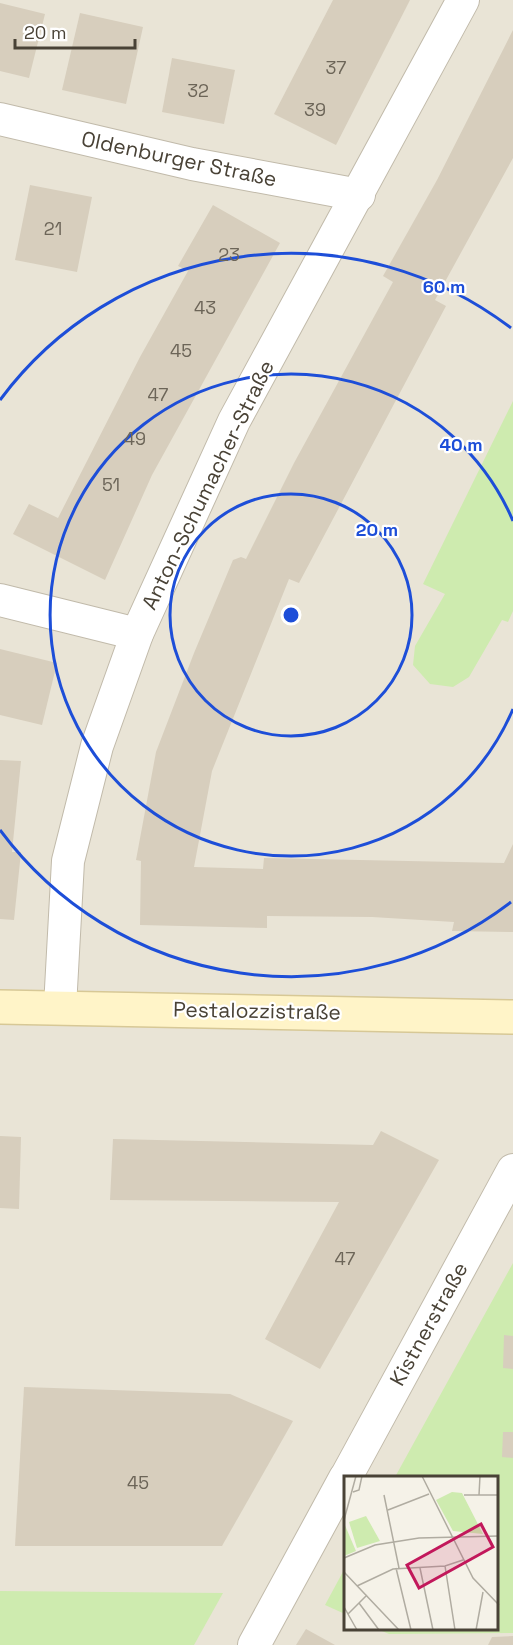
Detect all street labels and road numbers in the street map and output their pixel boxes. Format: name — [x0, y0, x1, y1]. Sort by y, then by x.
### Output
street label: Oldenburger Straße — [79, 125, 279, 192]
street label: Anton-Schumacher-Straße — [135, 356, 280, 614]
street label: Pestalozzistraße — [173, 996, 341, 1025]
street label: Kistnerstraße — [383, 1257, 474, 1390]

